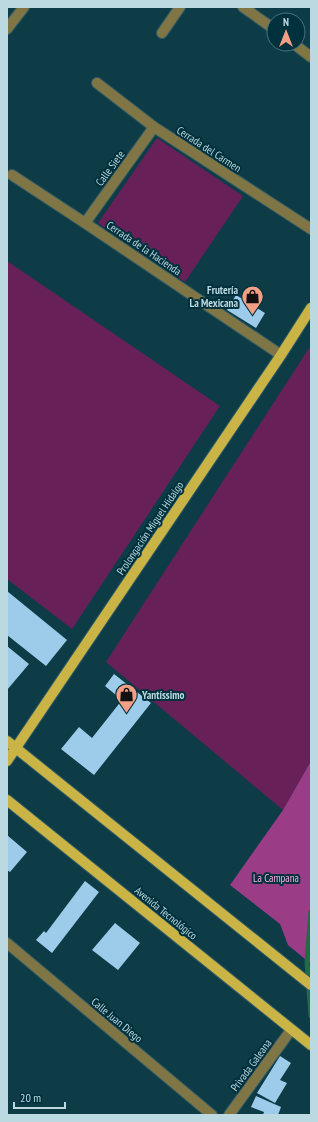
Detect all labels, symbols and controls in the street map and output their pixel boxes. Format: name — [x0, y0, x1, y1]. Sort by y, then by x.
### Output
north arrow — [266, 12, 306, 52]
text: N — [283, 15, 289, 29]
street label: Cerrada del Carmen — [174, 123, 244, 175]
street label: Calle Siete — [92, 147, 128, 188]
street label: Cerrada de la Hacienda — [104, 218, 184, 278]
place label: Frutería La Mexicana — [190, 283, 238, 310]
shop icon: Frutería La Mexicana — [240, 283, 266, 316]
street label: Prolongación Miguel Hidalgo — [113, 478, 187, 577]
shop icon: Yantíssimo — [113, 682, 139, 715]
place label: Yantíssimo — [141, 688, 184, 702]
park label: La Campana — [253, 871, 299, 885]
street label: Avenida Tecnológico — [132, 883, 200, 943]
street label: Calle Juan Diego — [89, 995, 146, 1046]
street label: Privada Galeana — [227, 1036, 275, 1094]
scale bar — [14, 1084, 65, 1110]
text: 20 m — [20, 1090, 41, 1105]

